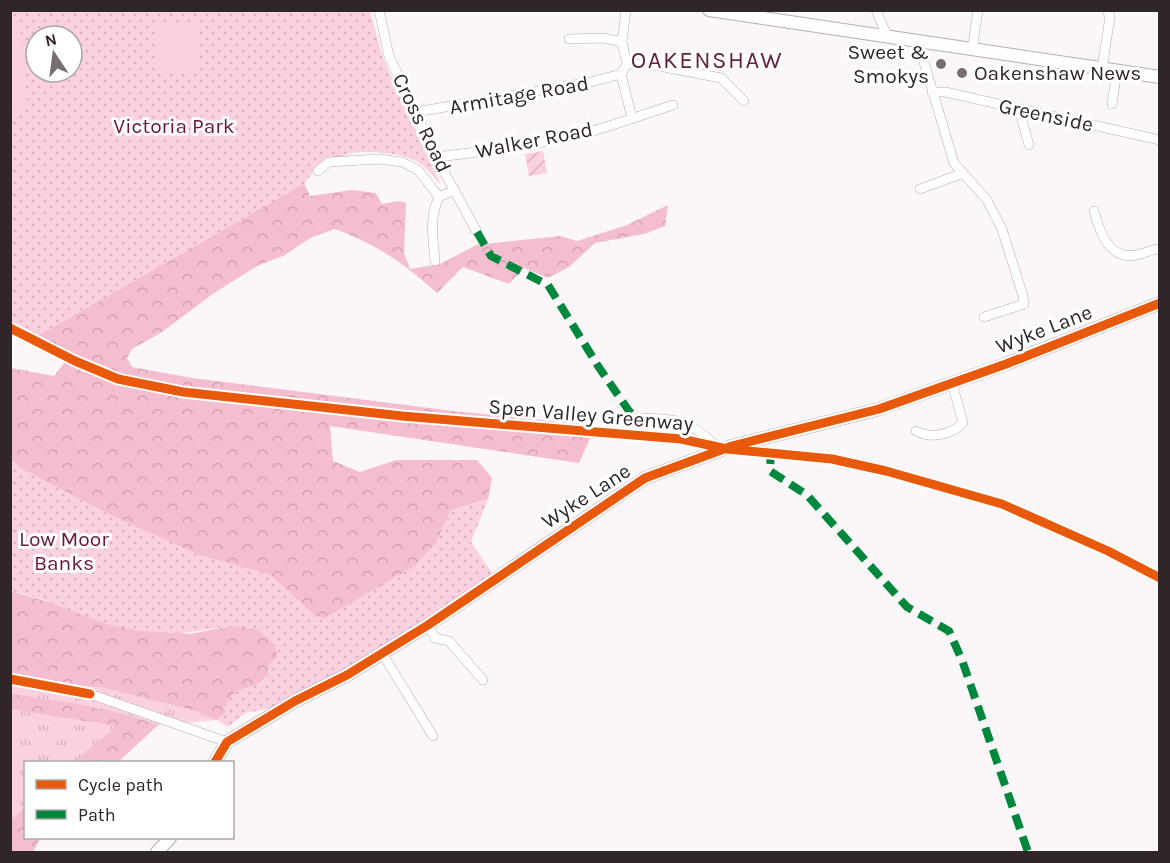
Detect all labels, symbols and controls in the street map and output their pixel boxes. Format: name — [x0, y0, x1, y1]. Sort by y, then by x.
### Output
north arrow — [24, 24, 84, 84]
text: N — [43, 29, 58, 50]
place label: Sweet & Smokys — [847, 40, 929, 88]
district label: OAKENSHAW — [631, 46, 783, 74]
marker: Sweet & Smokys — [934, 57, 948, 71]
place label: Oakenshaw News — [974, 61, 1141, 85]
marker: Oakenshaw News — [955, 66, 969, 80]
street label: Cross Road — [388, 69, 456, 177]
street label: Armitage Road — [447, 71, 591, 119]
street label: Greenside — [997, 93, 1095, 137]
park label: Victoria Park — [113, 114, 235, 138]
street label: Walker Road — [473, 117, 595, 163]
street label: Wyke Lane — [993, 300, 1095, 358]
street label: Spen Valley Greenway — [488, 394, 695, 436]
street label: Wyke Lane — [537, 458, 635, 534]
park label: Low Moor Banks — [19, 527, 109, 575]
legend — [24, 761, 234, 839]
text: Cycle path — [78, 774, 163, 796]
text: Path — [78, 804, 116, 826]

